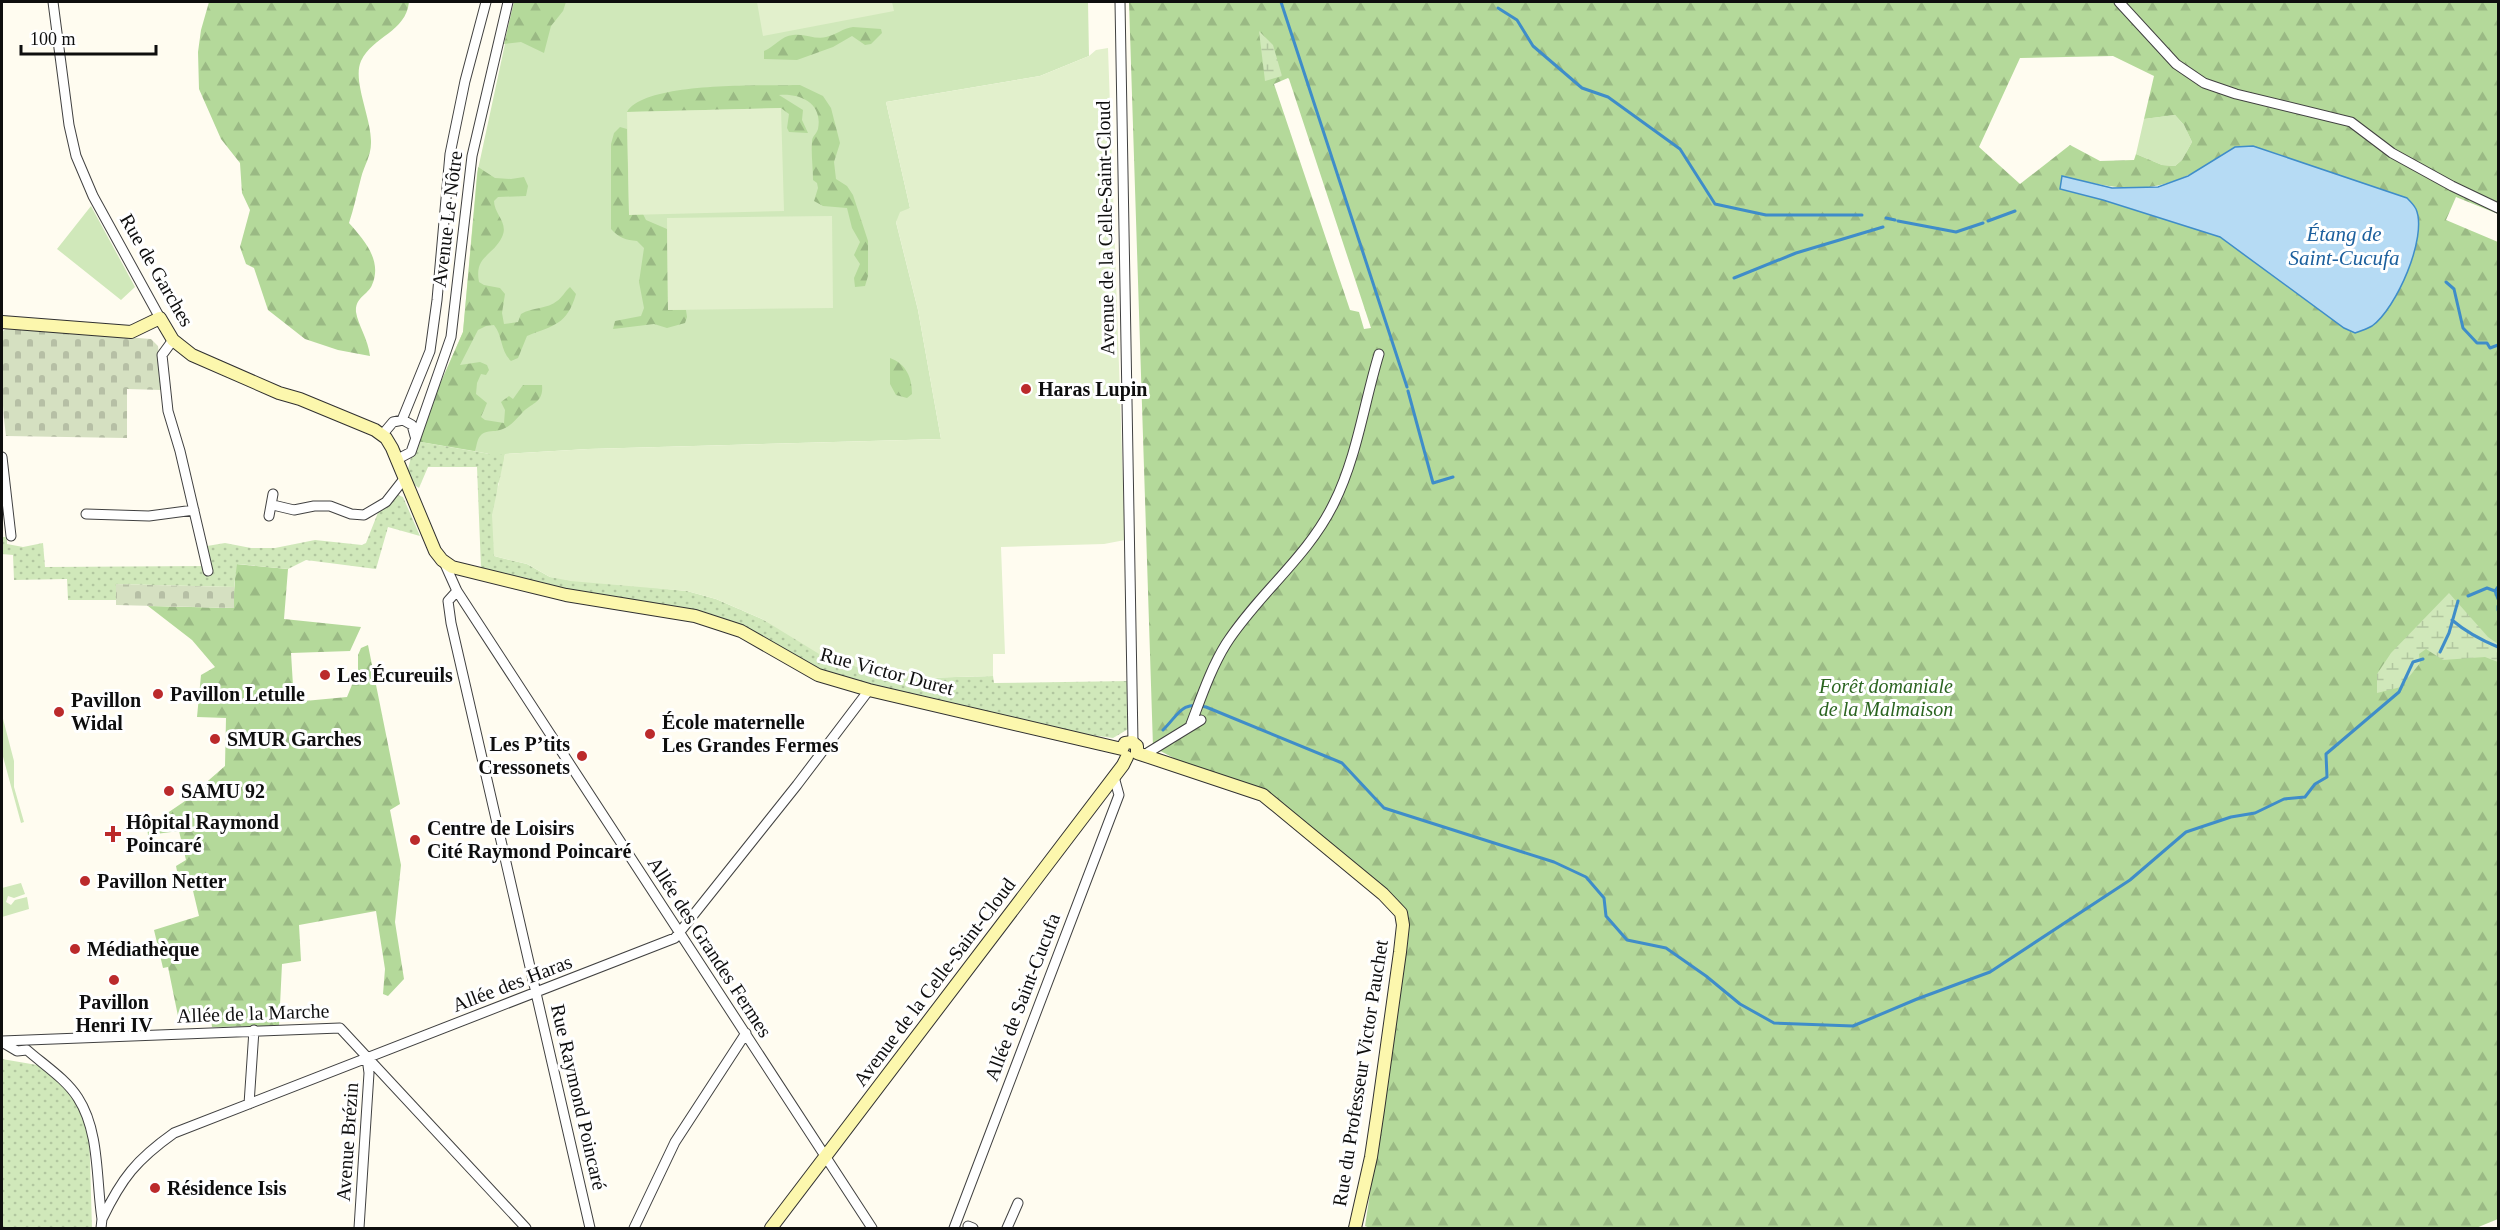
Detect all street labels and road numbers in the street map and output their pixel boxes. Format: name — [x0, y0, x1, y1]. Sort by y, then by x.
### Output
street label: Avenue de la Celle-Saint-Cloud — [1092, 101, 1118, 355]
street label: Avenue Le Nôtre — [428, 149, 466, 289]
street label: Rue de Garches — [116, 210, 198, 331]
street label: Rue Victor Duret — [818, 643, 957, 700]
street label: Allée des Grandes Fermes — [643, 853, 777, 1041]
street label: Avenue de la Celle-Saint-Cloud — [849, 874, 1019, 1090]
street label: Allée de Saint-Cucufa — [980, 910, 1064, 1084]
street label: Rue du Professeur Victor Pauchet — [1328, 938, 1392, 1208]
street label: Allée des Haras — [449, 950, 575, 1016]
street label: Allée de la Marche — [176, 999, 330, 1027]
street label: Rue Raymond Poincaré — [546, 1002, 611, 1192]
street label: Avenue Brézin — [332, 1082, 362, 1202]

